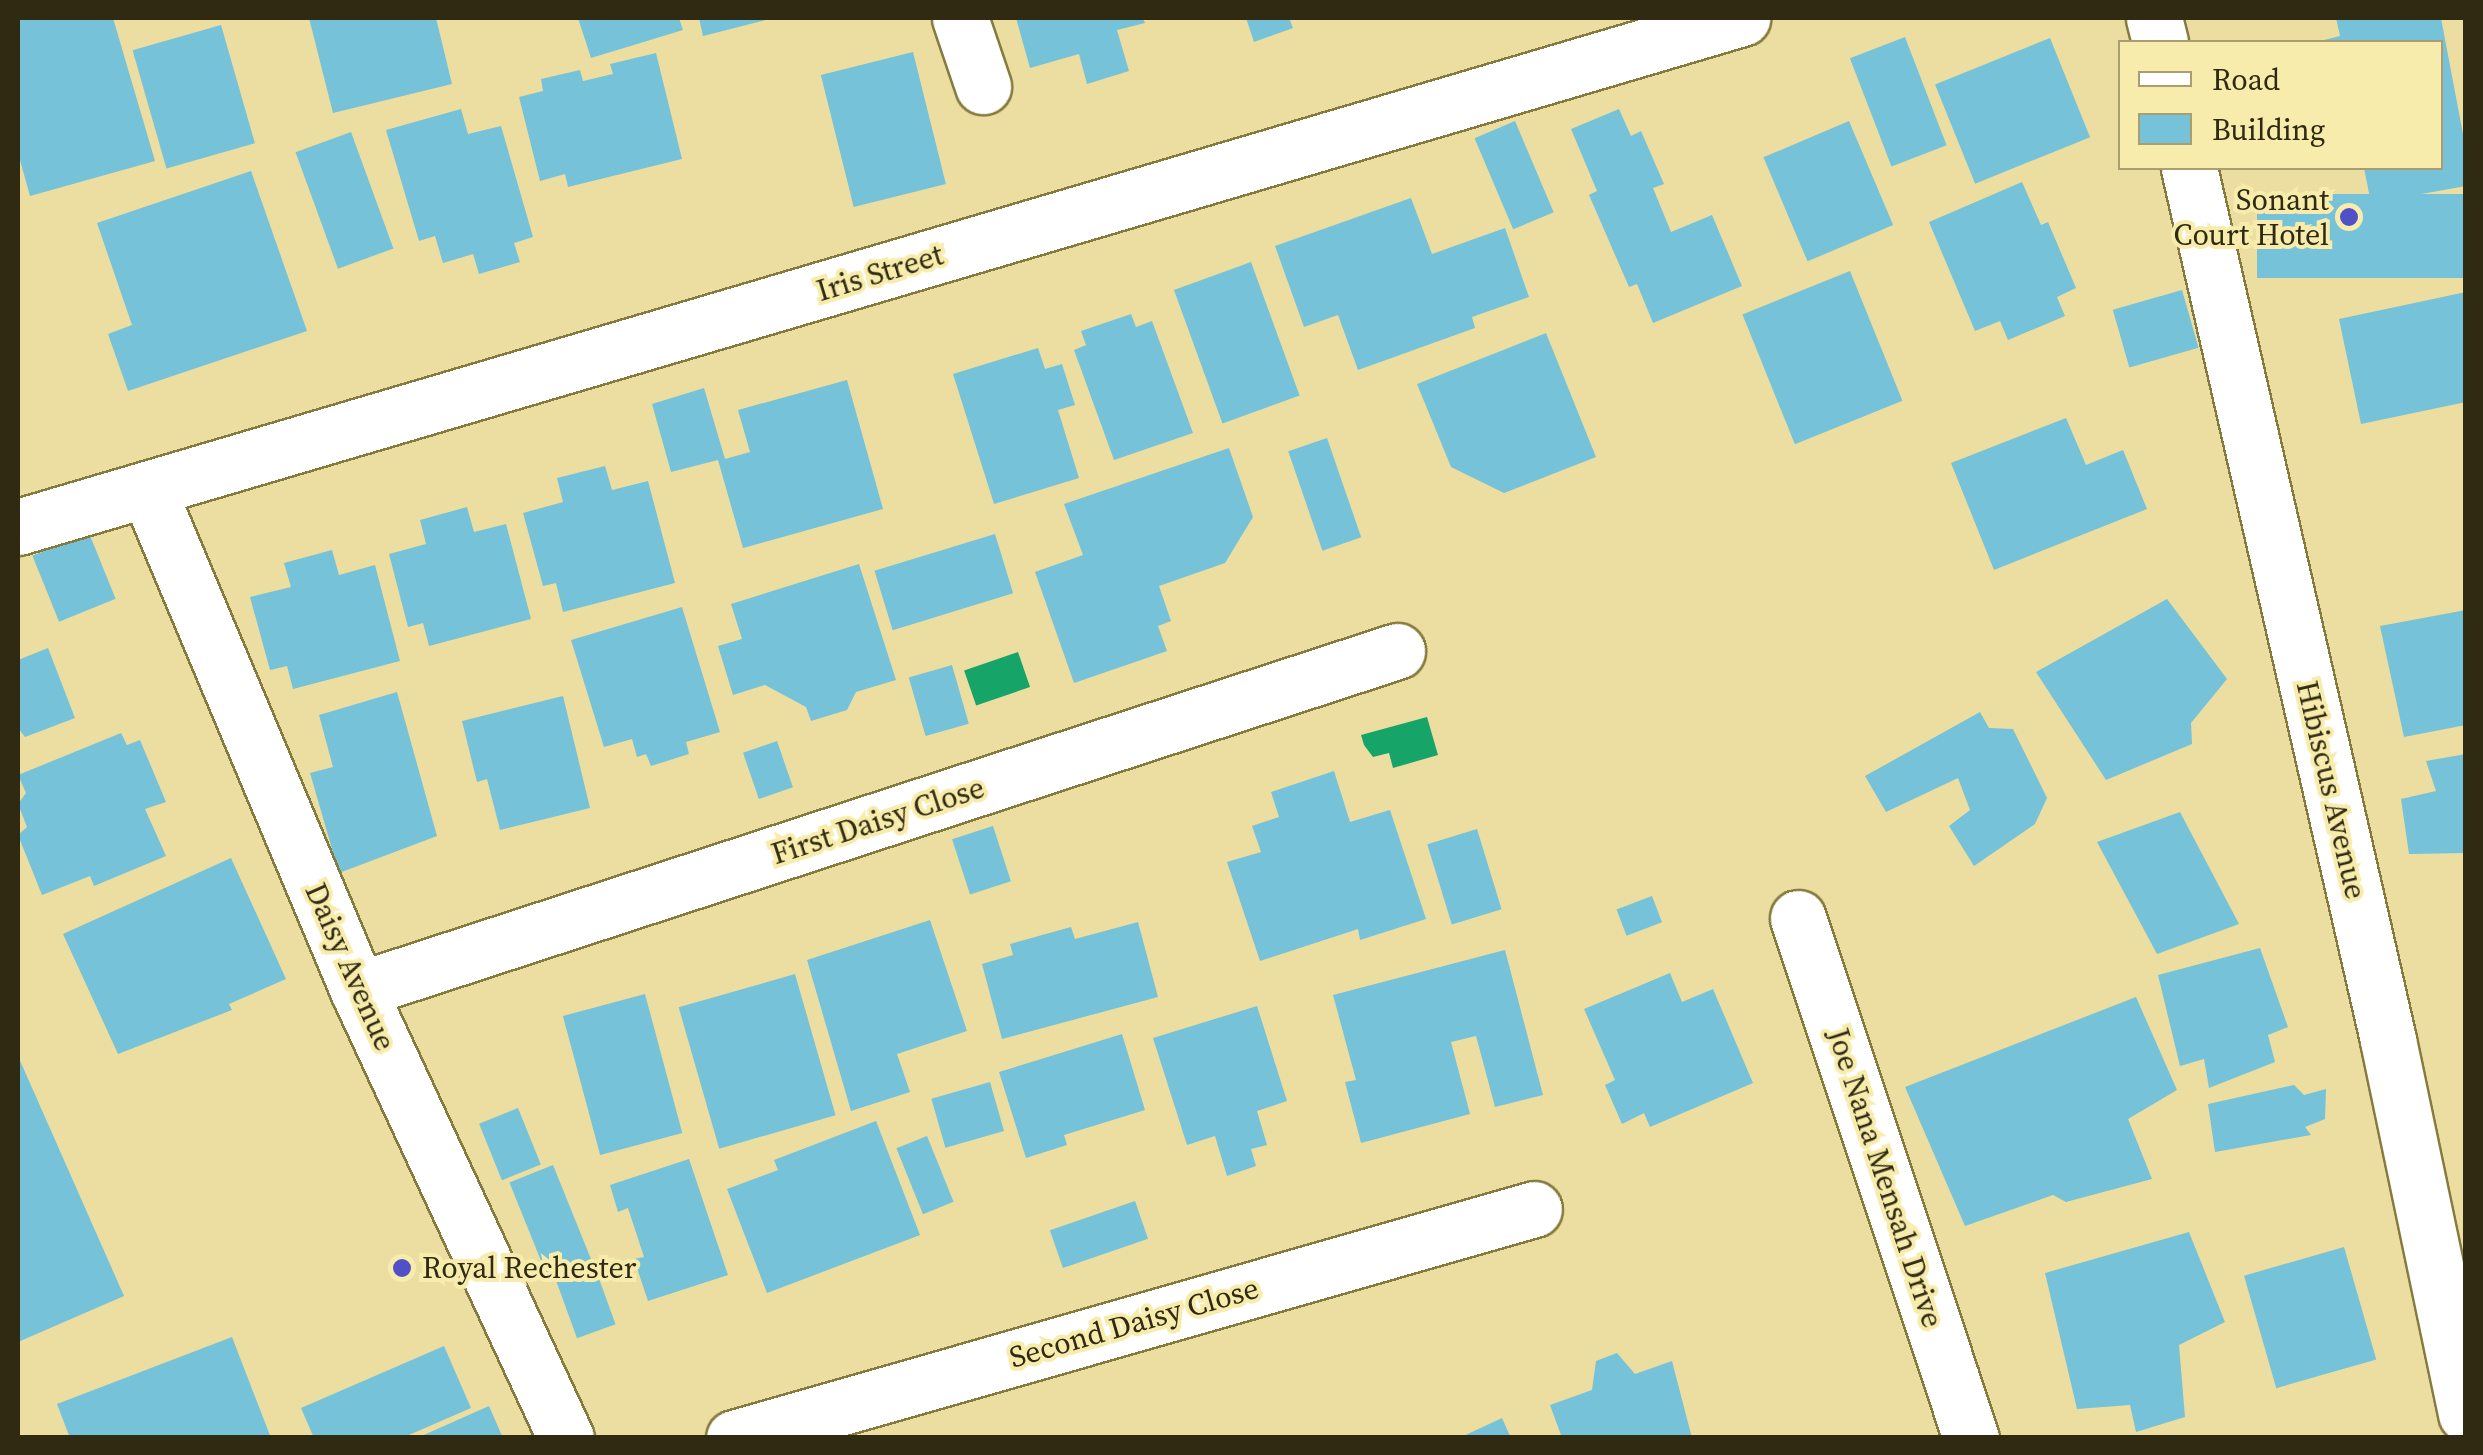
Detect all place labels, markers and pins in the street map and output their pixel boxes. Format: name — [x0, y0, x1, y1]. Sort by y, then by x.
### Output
place label: Sonant Court Hotel — [2174, 182, 2329, 252]
marker: Sonant Court Hotel — [2338, 206, 2360, 228]
place label: Royal Rechester — [422, 1250, 636, 1286]
marker: Royal Rechester — [391, 1257, 413, 1279]

